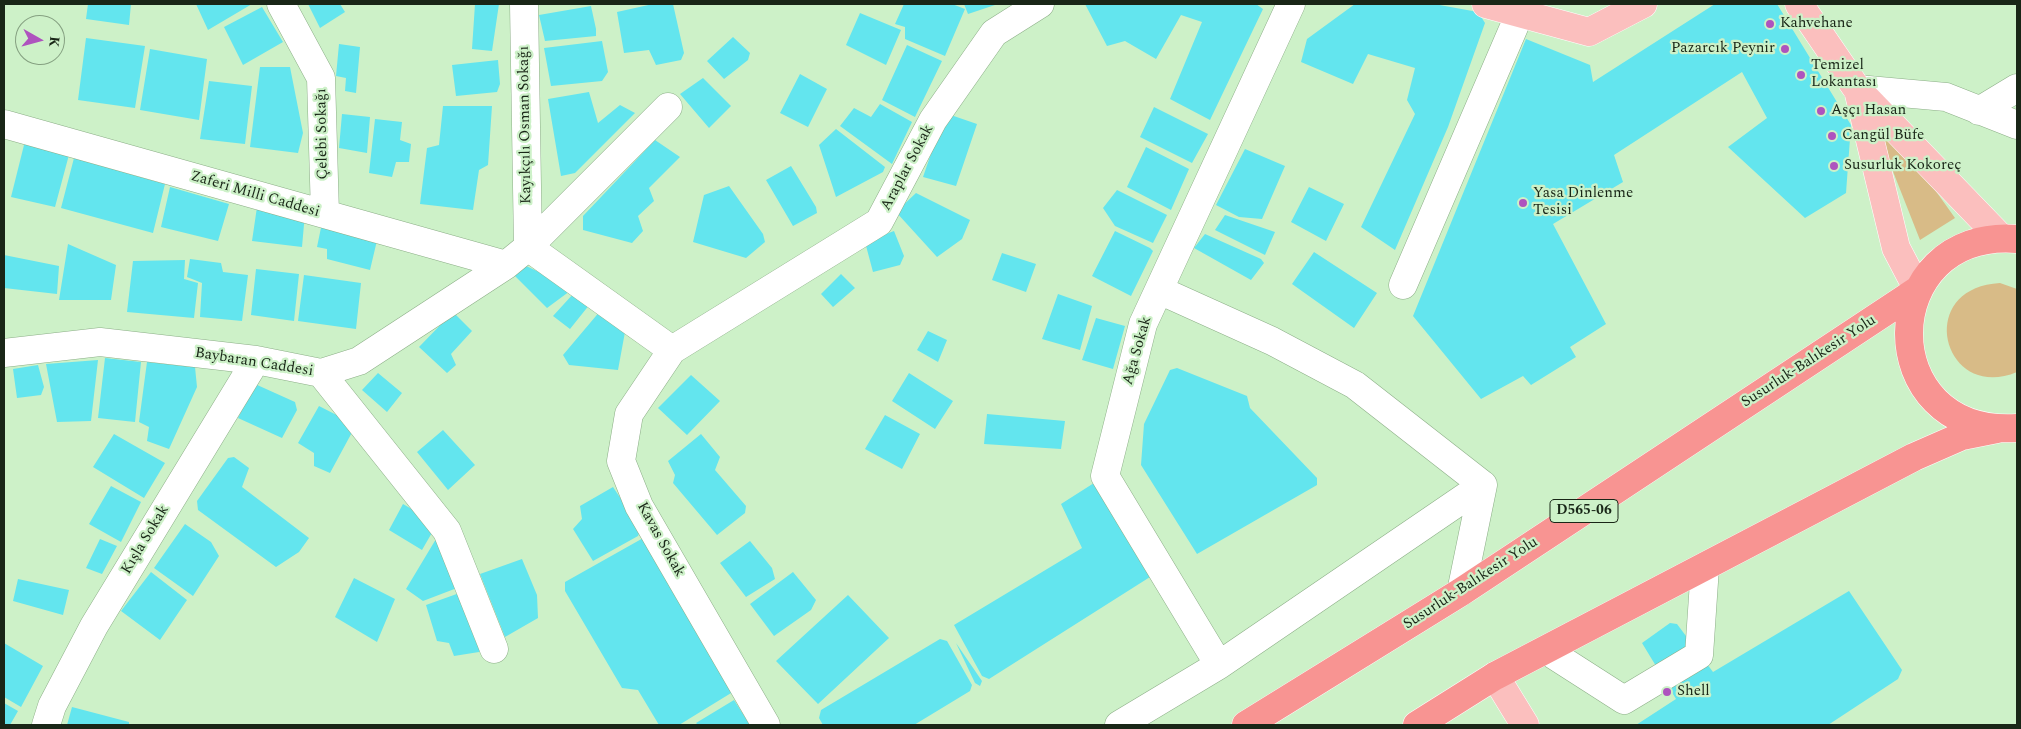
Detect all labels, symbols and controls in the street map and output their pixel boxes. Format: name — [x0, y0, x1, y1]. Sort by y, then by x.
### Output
north arrow — [15, 15, 65, 65]
place label: Kahvehane — [1780, 15, 1853, 33]
marker: Kahvehane — [1764, 18, 1776, 30]
text: K — [43, 35, 65, 48]
place label: Pazarcık Peynir — [1671, 40, 1775, 58]
marker: Pazarcık Peynir — [1779, 43, 1791, 55]
street label: Kayıkçılı Osman Sokağı — [516, 46, 536, 204]
place label: Temizel Lokantası — [1811, 57, 1877, 92]
marker: Temizel Lokantası — [1795, 69, 1807, 81]
street label: Çelebi Sokağı — [313, 88, 333, 180]
place label: Aşçı Hasan — [1831, 102, 1906, 120]
marker: Aşçı Hasan — [1815, 105, 1827, 117]
street label: Araplar Sokak — [878, 122, 938, 214]
place label: Cangül Büfe — [1842, 127, 1924, 145]
marker: Cangül Büfe — [1826, 130, 1838, 142]
place label: Susurluk Kokoreç — [1844, 157, 1961, 175]
marker: Susurluk Kokoreç — [1828, 160, 1840, 172]
street label: Zaferi Milli Caddesi — [188, 168, 322, 222]
place label: Yasa Dinlenme Tesisi — [1533, 185, 1633, 220]
marker: Yasa Dinlenme Tesisi — [1517, 197, 1529, 209]
street label: Susurluk-Balıkesir Yolu — [1738, 312, 1880, 412]
street label: Ağa Sokak — [1120, 315, 1156, 387]
street label: Baybaran Caddesi — [194, 345, 314, 381]
street label: Kavas Sokak — [632, 499, 688, 581]
road number: D565-06 — [1550, 500, 1618, 522]
street label: Kışla Sokak — [118, 502, 174, 578]
street label: Susurluk-Balıkesir Yolu — [1400, 534, 1542, 634]
place label: Shell — [1677, 683, 1710, 701]
marker: Shell — [1661, 686, 1673, 698]

